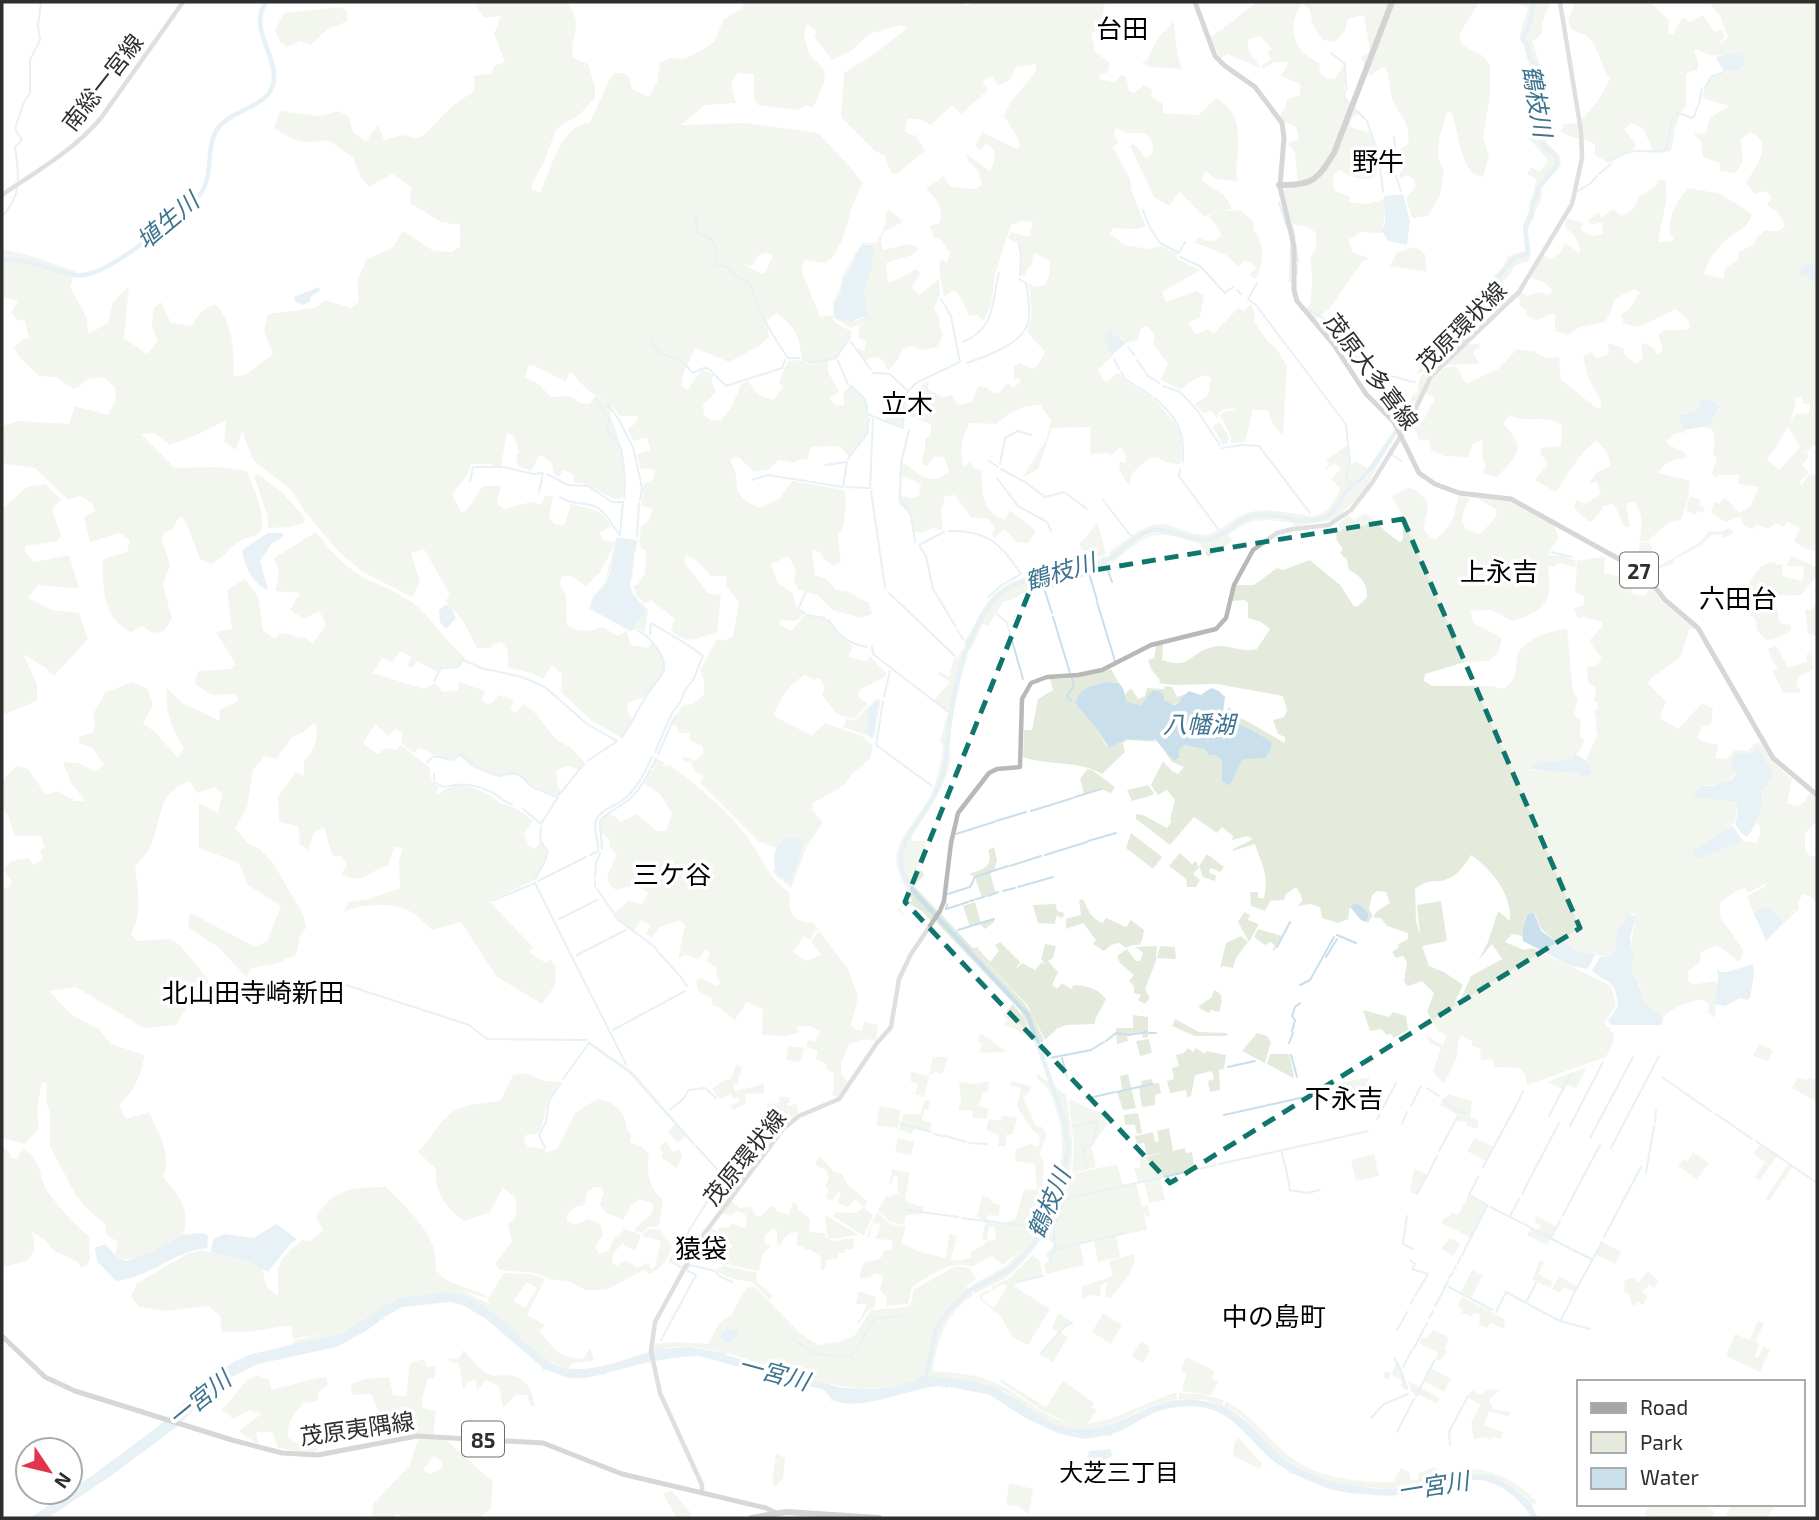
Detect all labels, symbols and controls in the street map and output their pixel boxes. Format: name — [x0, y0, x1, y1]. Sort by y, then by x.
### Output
district label: 台田 — [1096, 12, 1148, 43]
street label: 南総一宮線 — [56, 28, 148, 136]
water label: 鶴枝川 — [1517, 63, 1559, 142]
district label: 野牛 — [1352, 145, 1404, 176]
water label: 埴生川 — [130, 184, 206, 254]
street label: 茂原環状線 — [1410, 275, 1512, 377]
street label: 茂原大多喜線 — [1319, 307, 1425, 435]
district label: 立木 — [881, 387, 933, 418]
water label: 鶴枝川 — [1021, 546, 1102, 595]
road number: 27 — [1620, 552, 1658, 588]
district label: 上永吉 — [1460, 555, 1538, 586]
district label: 六田台 — [1699, 582, 1777, 613]
water label: 八幡湖 — [1163, 709, 1239, 738]
district label: 三ケ谷 — [633, 858, 711, 889]
district label: 北山田寺崎新田 — [162, 976, 344, 1007]
district label: 下永吉 — [1305, 1082, 1383, 1113]
street label: 茂原環状線 — [697, 1104, 791, 1210]
water label: 鶴枝川 — [1021, 1161, 1077, 1242]
district label: 猿袋 — [675, 1232, 727, 1263]
district label: 中の島町 — [1222, 1300, 1326, 1331]
water label: 一宮川 — [735, 1349, 815, 1396]
water label: 一宮川 — [162, 1362, 238, 1432]
legend — [1577, 1380, 1805, 1506]
text: Road — [1640, 1394, 1688, 1419]
street label: 茂原夷隅線 — [298, 1406, 416, 1450]
road number: 85 — [462, 1422, 504, 1456]
text: Park — [1640, 1429, 1683, 1454]
north arrow — [14, 1436, 84, 1506]
district label: 大芝三丁目 — [1059, 1457, 1179, 1486]
text: Water — [1640, 1464, 1699, 1489]
water label: 一宮川 — [1395, 1465, 1474, 1505]
text: N — [50, 1469, 77, 1493]

